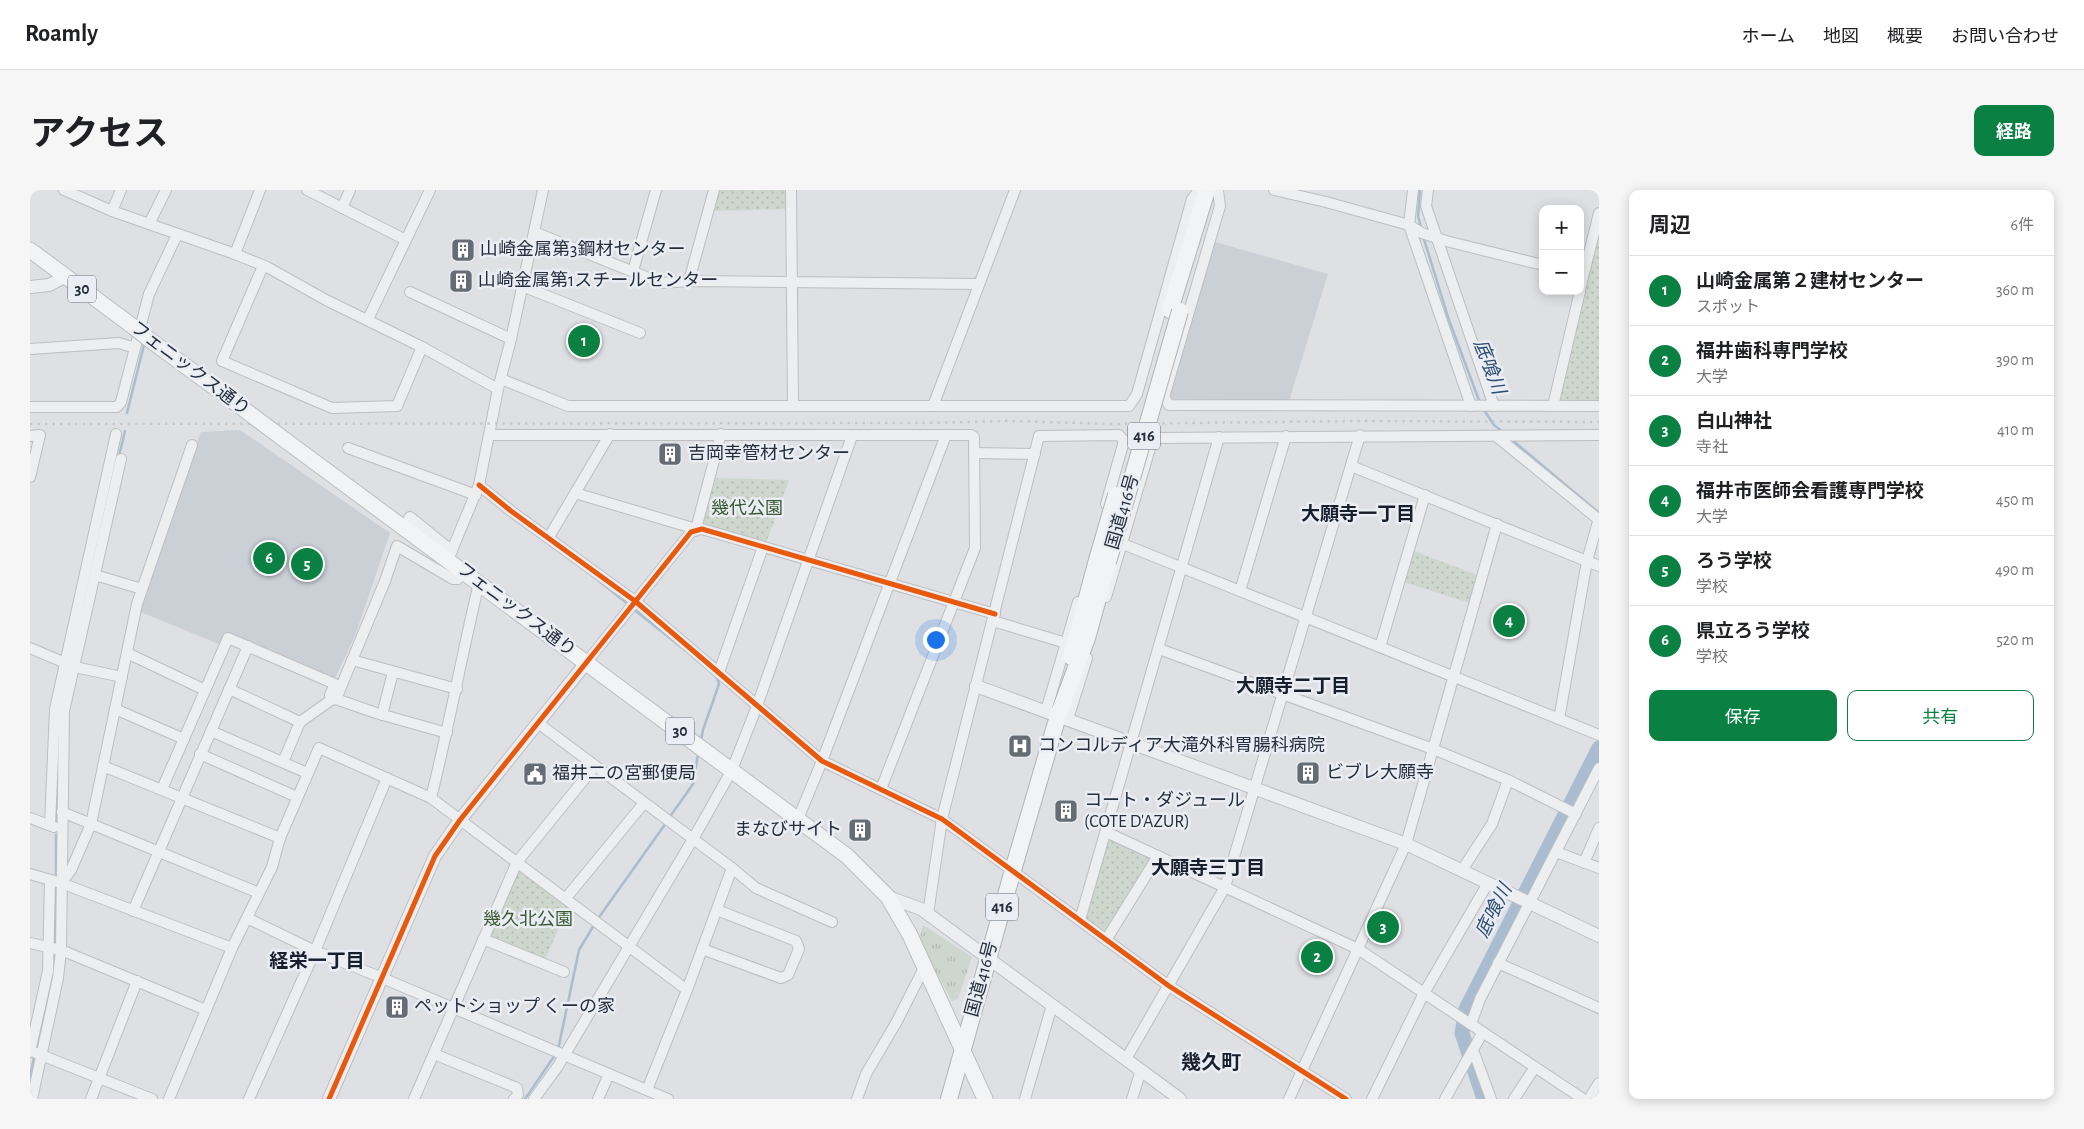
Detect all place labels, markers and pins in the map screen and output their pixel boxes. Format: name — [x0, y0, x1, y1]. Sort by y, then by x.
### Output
building icon: 山崎金属第3鋼材センター — [450, 237, 476, 263]
place label: 山崎金属第3鋼材センター — [480, 239, 685, 259]
building icon: 山崎金属第1スチールセンター — [448, 268, 474, 294]
place label: 山崎金属第1スチールセンター — [478, 270, 718, 290]
pin: 1 — [568, 322, 600, 360]
building icon: 吉岡幸管材センター — [657, 441, 683, 467]
place label: 吉岡幸管材センター — [688, 443, 850, 463]
pin: 6 — [253, 539, 285, 577]
pin: 5 — [291, 545, 323, 583]
pin: 4 — [1493, 602, 1525, 640]
hospital icon: コンコルディア大滝外科胃腸科病院 — [1007, 733, 1033, 759]
place label: コンコルディア大滝外科胃腸科病院 — [1038, 735, 1325, 755]
building icon: ビブレ大願寺 — [1295, 760, 1321, 786]
public building icon: 福井二の宮郵便局 — [522, 761, 548, 787]
place label: ビブレ大願寺 — [1326, 762, 1434, 782]
place label: 福井二の宮郵便局 — [552, 763, 696, 783]
place label: コート・ダジュール (COTE D'AZUR) — [1084, 790, 1245, 831]
building icon: コート・ダジュール (COTE D'AZUR) — [1053, 798, 1079, 824]
building icon: まなびサイト — [847, 817, 873, 843]
place label: まなびサイト — [734, 820, 842, 839]
pin: 3 — [1367, 908, 1399, 946]
pin: 2 — [1301, 938, 1333, 976]
building icon: ペットショップ くーの家 — [384, 994, 410, 1020]
place label: ペットショップ くーの家 — [414, 997, 615, 1016]

